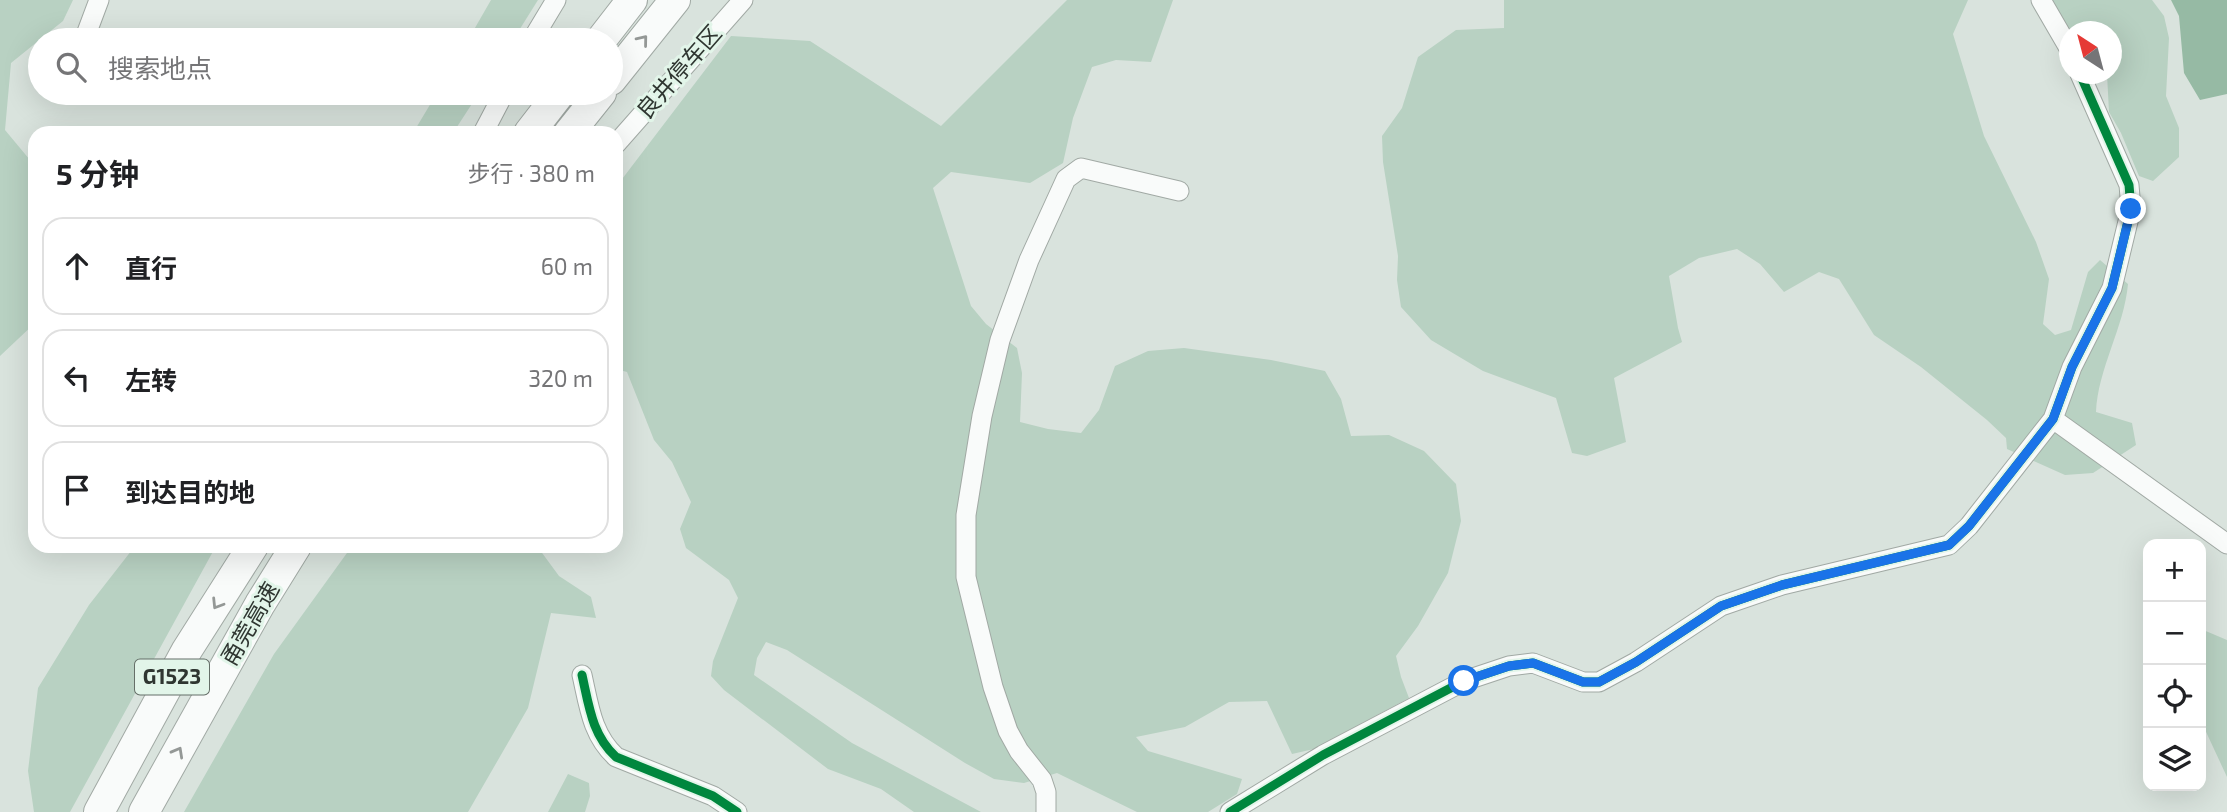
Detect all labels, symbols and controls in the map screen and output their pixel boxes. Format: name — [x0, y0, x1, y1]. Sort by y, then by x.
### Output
street label: 良井停车区 — [630, 19, 727, 124]
north arrow — [2059, 21, 2122, 84]
search box — [28, 28, 623, 105]
one-way arrow — [634, 36, 647, 48]
icon: search — [52, 48, 90, 86]
text: 搜索地点 — [108, 52, 212, 83]
text: 5 分钟 — [56, 155, 139, 191]
text: 步行 · 380 m — [467, 159, 595, 187]
route end — [2115, 193, 2146, 224]
icon: ahead — [58, 247, 96, 285]
text: 直行 — [125, 252, 177, 283]
text: 60 m — [541, 252, 593, 280]
icon: left — [58, 359, 96, 397]
text: 左转 — [125, 364, 177, 395]
text: 320 m — [528, 364, 593, 392]
icon: arrive — [58, 471, 96, 509]
text: 到达目的地 — [125, 476, 255, 507]
map controls — [2143, 539, 2206, 791]
button: + — [2143, 539, 2206, 602]
street label: 甬莞高速 — [214, 577, 284, 670]
one-way arrow — [212, 596, 225, 609]
button: − — [2143, 602, 2206, 665]
road number: G1523 — [135, 660, 209, 694]
route start — [1448, 665, 1479, 696]
button: locate — [2143, 665, 2206, 728]
button: layers — [2143, 728, 2206, 791]
one-way arrow — [169, 747, 183, 760]

